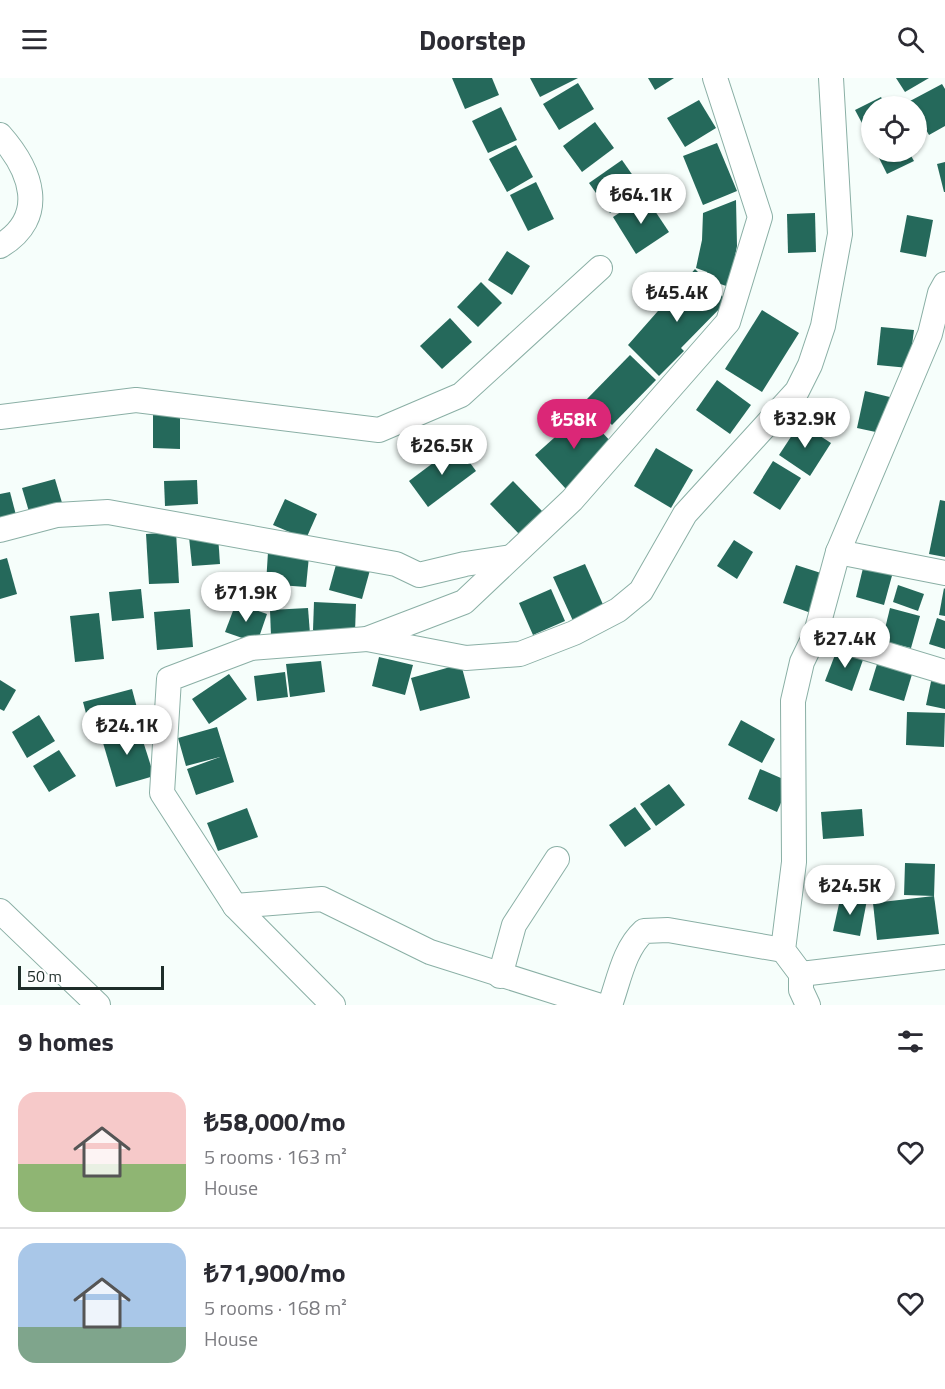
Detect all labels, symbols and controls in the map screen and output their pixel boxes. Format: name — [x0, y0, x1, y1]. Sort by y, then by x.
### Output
text: Doorstep — [419, 19, 526, 60]
icon: menu — [18, 23, 51, 56]
icon: search — [894, 23, 927, 56]
map controls — [861, 96, 927, 162]
button: locate — [861, 96, 927, 162]
pin: ₺64.1K — [592, 174, 690, 225]
text: ₺64.1K — [610, 178, 672, 209]
pin: ₺45.4K — [628, 272, 726, 323]
text: ₺45.4K — [646, 276, 708, 307]
pin: ₺32.9K — [756, 398, 854, 449]
pin: ₺58K — [538, 399, 610, 450]
text: ₺32.9K — [774, 402, 836, 433]
text: ₺58K — [551, 403, 597, 434]
pin: ₺26.5K — [393, 425, 491, 476]
text: ₺26.5K — [411, 429, 473, 460]
pin: ₺71.9K — [197, 572, 295, 623]
text: ₺71.9K — [215, 576, 277, 607]
pin: ₺27.4K — [796, 618, 894, 669]
text: ₺27.4K — [814, 622, 876, 653]
pin: ₺24.1K — [78, 705, 176, 756]
text: ₺24.1K — [96, 709, 158, 740]
pin: ₺24.5K — [801, 865, 899, 916]
text: ₺24.5K — [819, 869, 881, 900]
scale bar — [18, 963, 164, 990]
text: 50 m — [27, 964, 62, 988]
text: 9 homes — [18, 1022, 114, 1061]
icon: filters — [894, 1025, 927, 1058]
text: ₺58,000/mo — [204, 1102, 346, 1141]
icon: home — [66, 1116, 138, 1188]
icon: heart — [894, 1136, 927, 1169]
text: 5 rooms · 163 m² — [204, 1141, 347, 1172]
text: House — [204, 1172, 258, 1203]
text: ₺71,900/mo — [204, 1253, 346, 1292]
icon: home — [66, 1267, 138, 1339]
icon: heart — [894, 1287, 927, 1320]
text: 5 rooms · 168 m² — [204, 1292, 347, 1323]
text: House — [204, 1323, 258, 1354]

